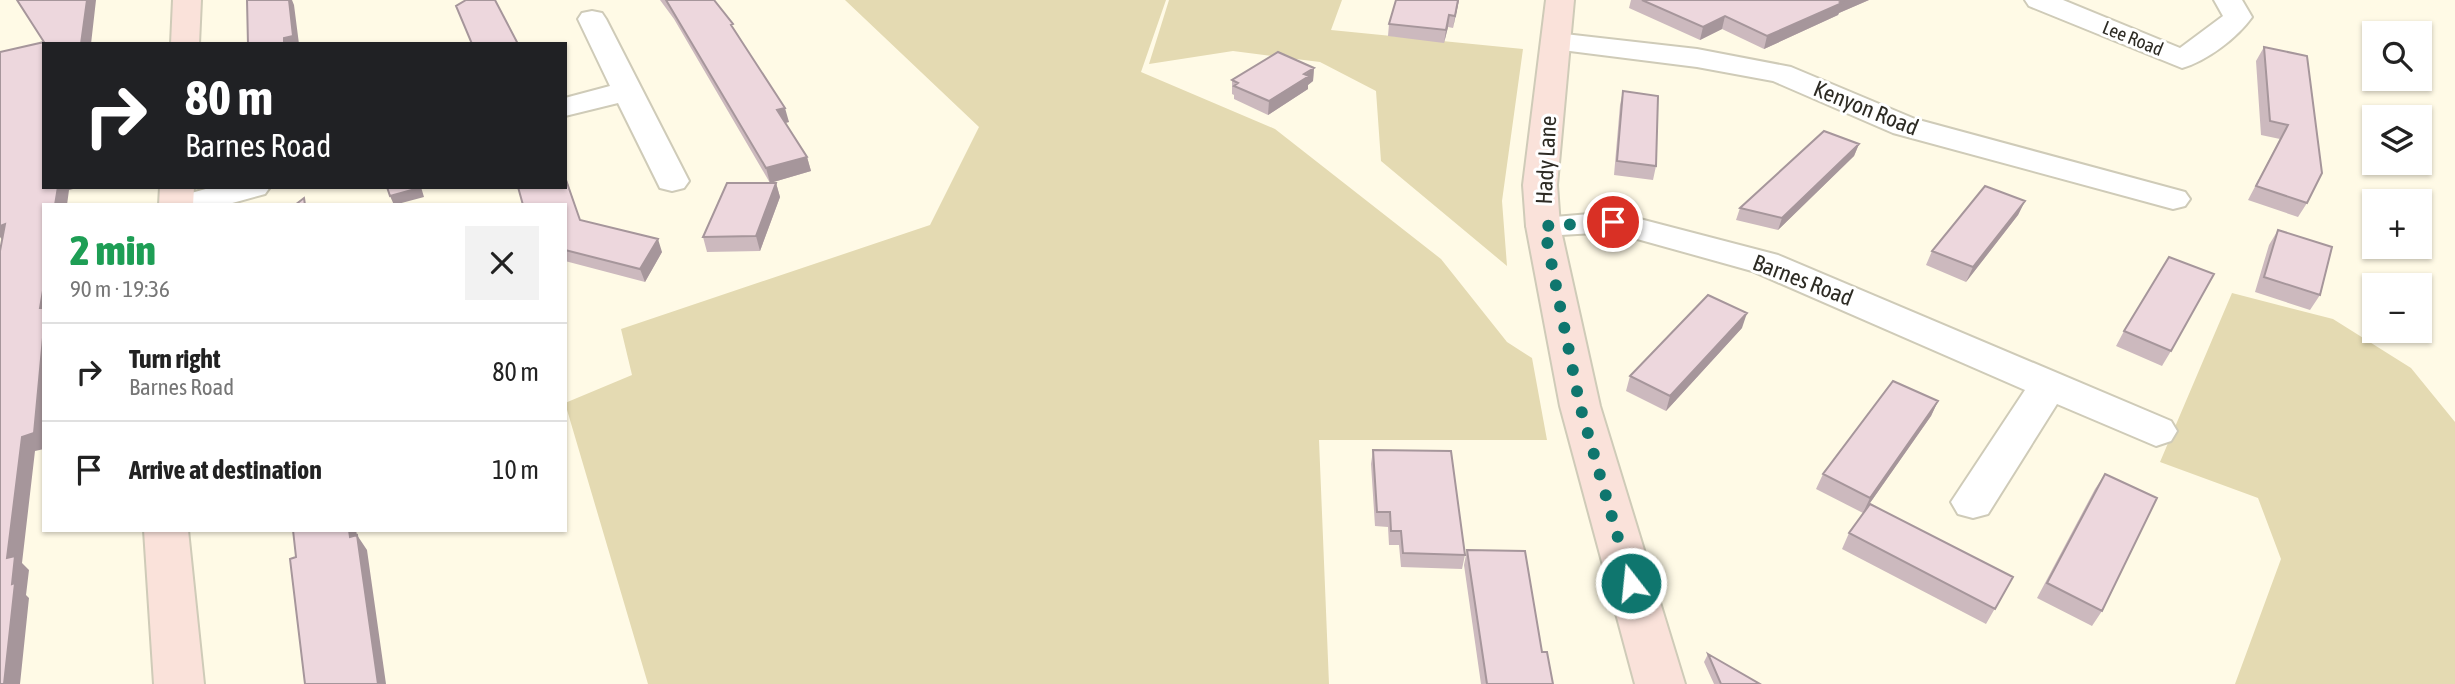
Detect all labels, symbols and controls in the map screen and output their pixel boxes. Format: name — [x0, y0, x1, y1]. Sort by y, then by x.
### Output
street label: Lee Road — [2099, 16, 2167, 60]
map controls — [2362, 21, 2432, 343]
button: search — [2362, 21, 2432, 91]
text: 80 m — [185, 69, 273, 125]
icon: right — [70, 70, 161, 161]
street label: Kenyon Road — [1810, 75, 1922, 141]
button: layers — [2362, 105, 2432, 175]
street label: Hady Lane — [1531, 115, 1561, 205]
text: Barnes Road — [185, 127, 331, 164]
button: + — [2362, 189, 2432, 259]
pin — [1583, 192, 1643, 252]
icon: arrive — [1594, 203, 1632, 241]
text: 2 min — [70, 226, 156, 274]
button: close — [465, 226, 539, 300]
street label: Barnes Road — [1749, 249, 1857, 311]
button: − — [2362, 273, 2432, 343]
text: 90 m · 19:36 — [70, 276, 170, 302]
text: Turn right — [129, 344, 220, 374]
icon: right — [70, 353, 108, 391]
text: 80 m — [492, 357, 539, 387]
text: Barnes Road — [129, 374, 234, 400]
icon: arrive — [70, 451, 108, 489]
text: Arrive at destination — [129, 455, 322, 485]
text: 10 m — [492, 455, 539, 485]
position arrow — [1594, 546, 1668, 620]

